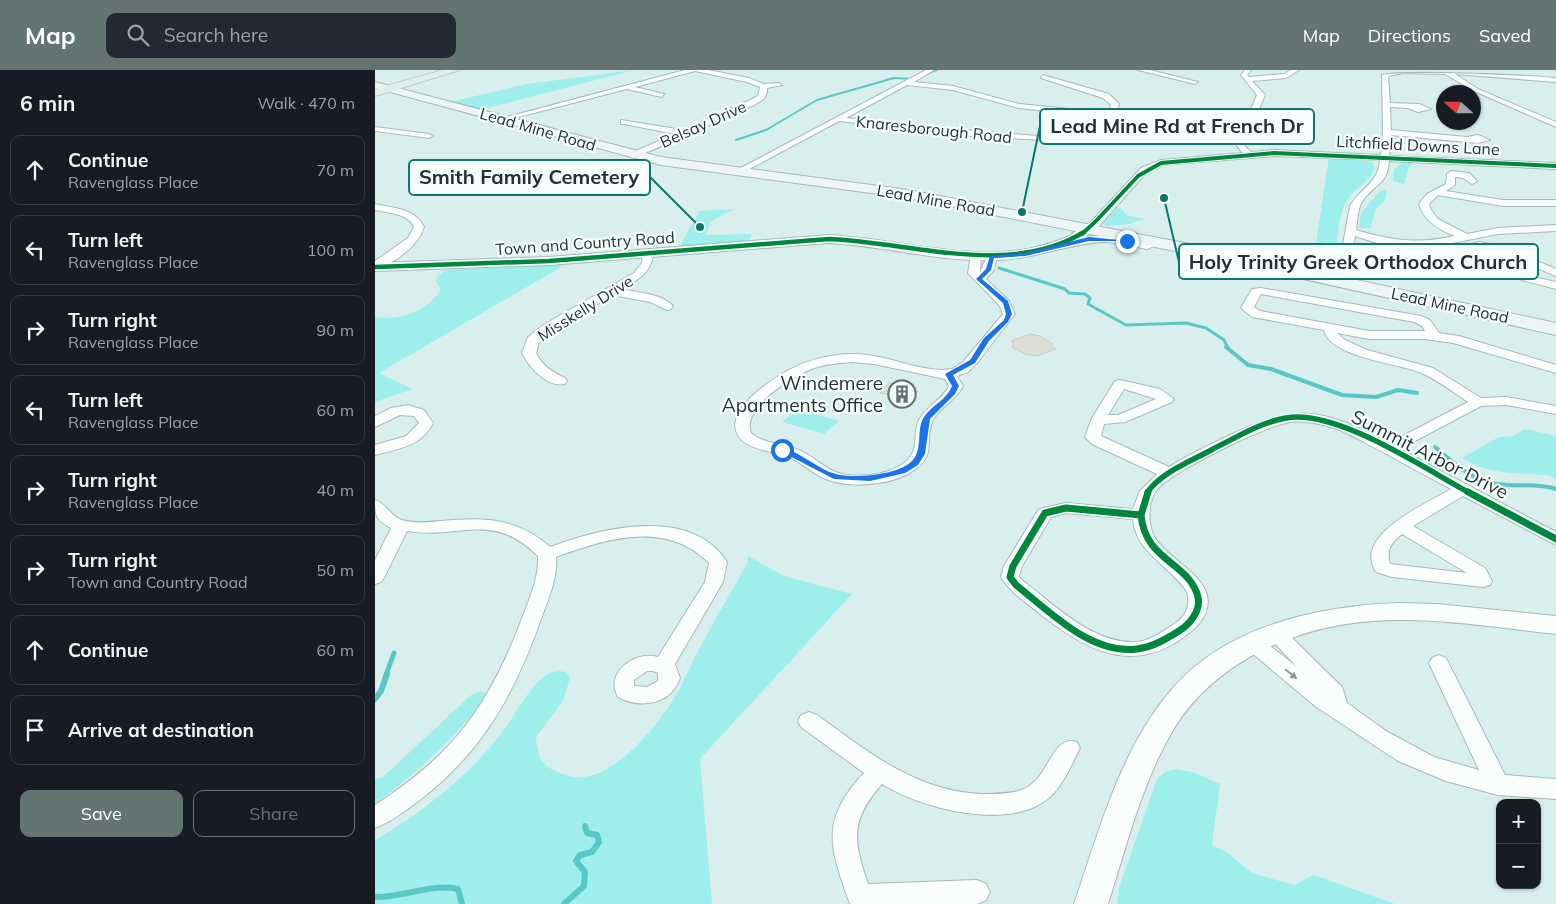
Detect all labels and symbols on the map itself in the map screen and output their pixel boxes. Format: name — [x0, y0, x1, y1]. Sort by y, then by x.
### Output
north arrow — [1436, 85, 1481, 130]
street label: Belsay Drive — [657, 96, 749, 152]
street label: Lead Mine Road — [478, 103, 598, 155]
callout: Lead Mine Rd at French Dr — [1040, 109, 1314, 144]
street label: Knaresborough Road — [855, 111, 1013, 147]
text: Lead Mine Rd at French Dr — [1050, 113, 1304, 138]
street label: Litchfield Downs Lane — [1336, 131, 1500, 159]
callout: Smith Family Cemetery — [409, 160, 650, 195]
text: Smith Family Cemetery — [419, 164, 639, 189]
street label: Lead Mine Road — [875, 180, 997, 220]
street label: Town and Country Road — [495, 227, 675, 259]
route end — [1116, 230, 1139, 253]
callout: Holy Trinity Greek Orthodox Church — [1179, 244, 1538, 279]
text: Holy Trinity Greek Orthodox Church — [1189, 249, 1527, 274]
street label: Misskelly Drive — [533, 271, 637, 345]
street label: Lead Mine Road — [1389, 283, 1511, 327]
place label: Windemere Apartments Office — [722, 371, 883, 417]
building icon: Windemere Apartments Office — [887, 379, 917, 409]
street label: Summit Arbor Drive — [1347, 404, 1513, 504]
route start — [771, 439, 794, 462]
one-way arrow — [1284, 668, 1297, 679]

